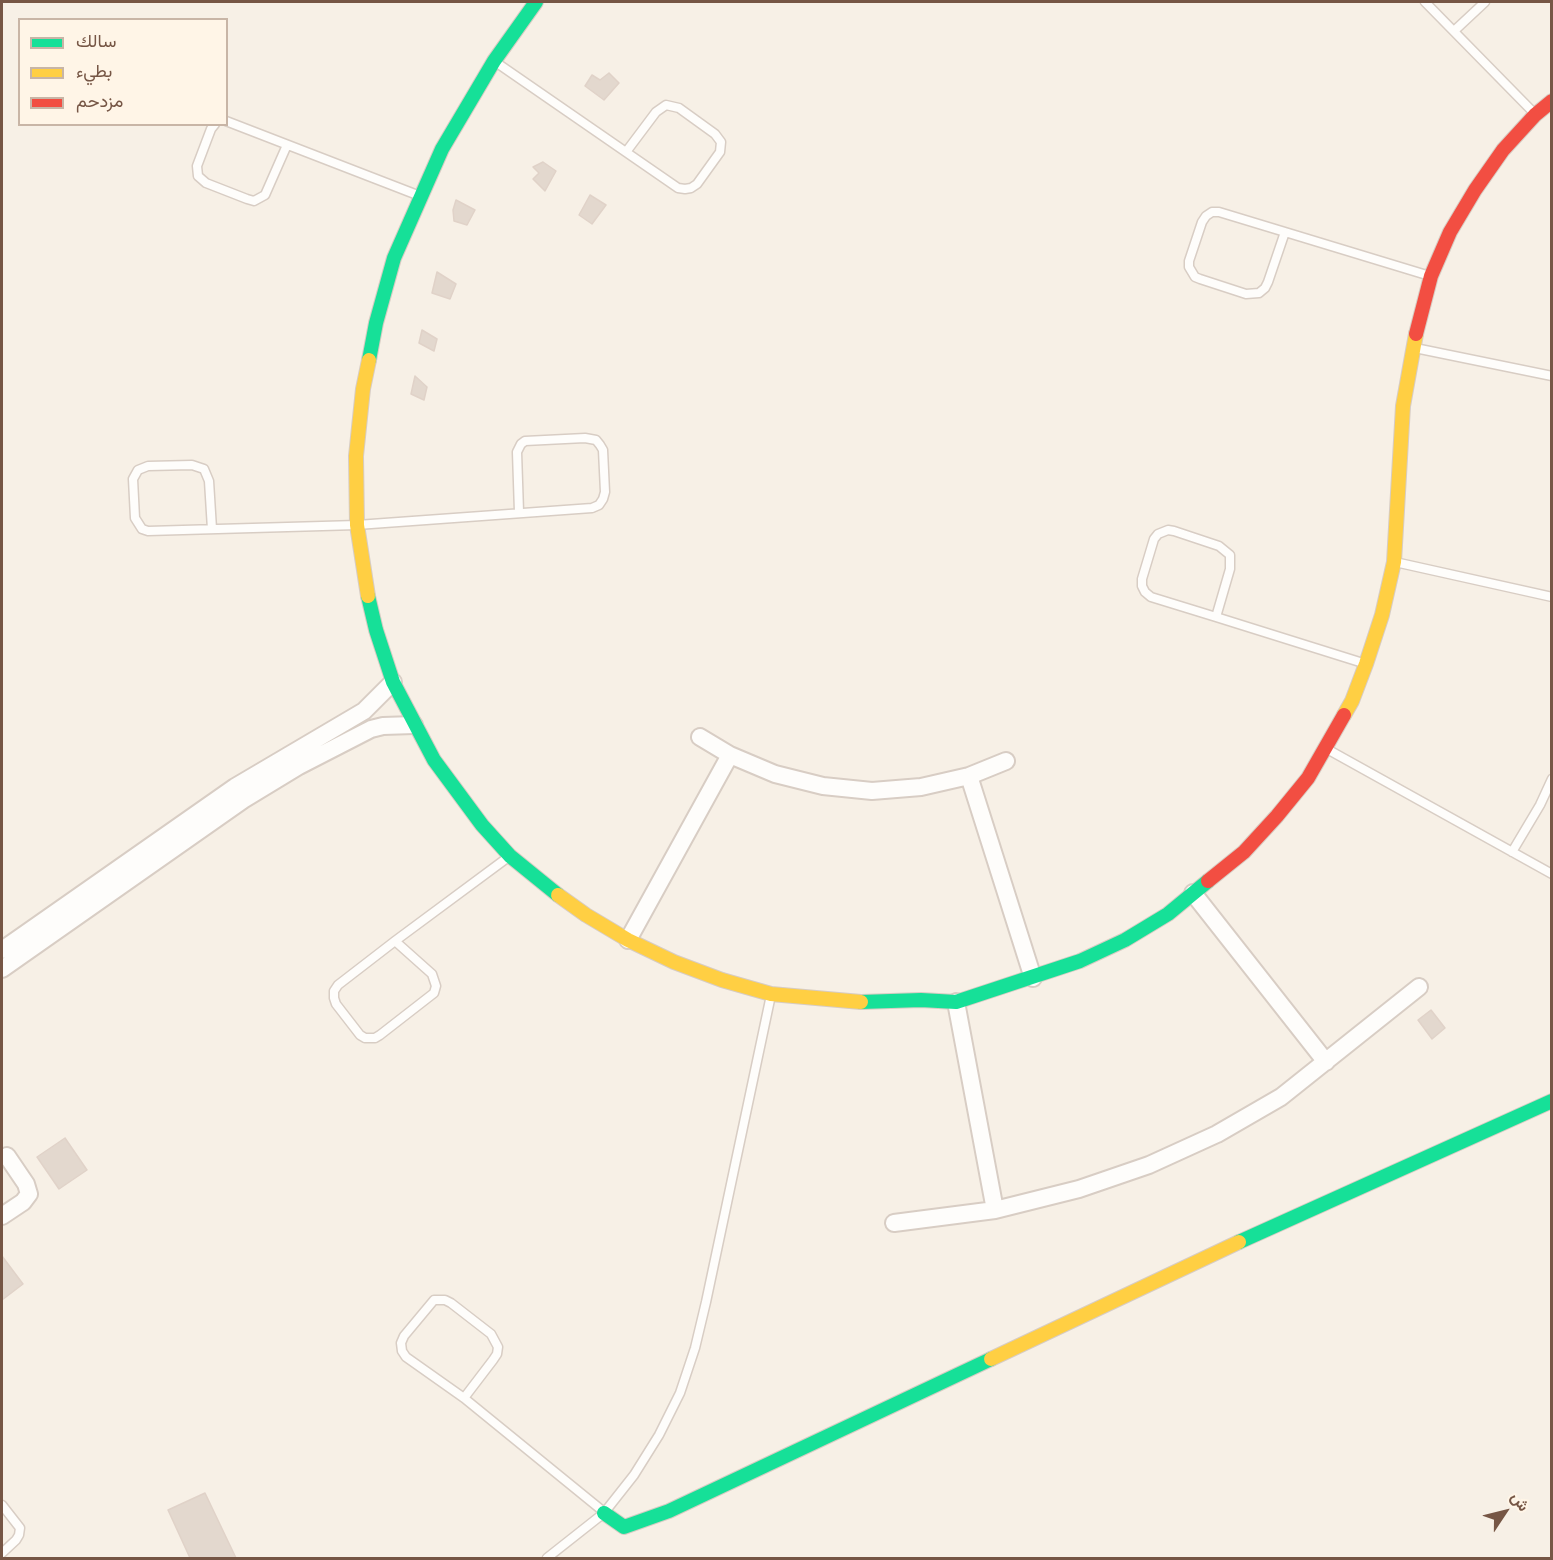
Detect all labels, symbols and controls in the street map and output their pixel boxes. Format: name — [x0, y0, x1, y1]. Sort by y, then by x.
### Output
legend — [18, 18, 228, 126]
text: سالك — [76, 30, 116, 52]
text: بطيء — [76, 60, 112, 82]
text: مزدحم — [76, 90, 123, 112]
north arrow — [1475, 1482, 1535, 1542]
text: ش — [1507, 1488, 1533, 1515]

